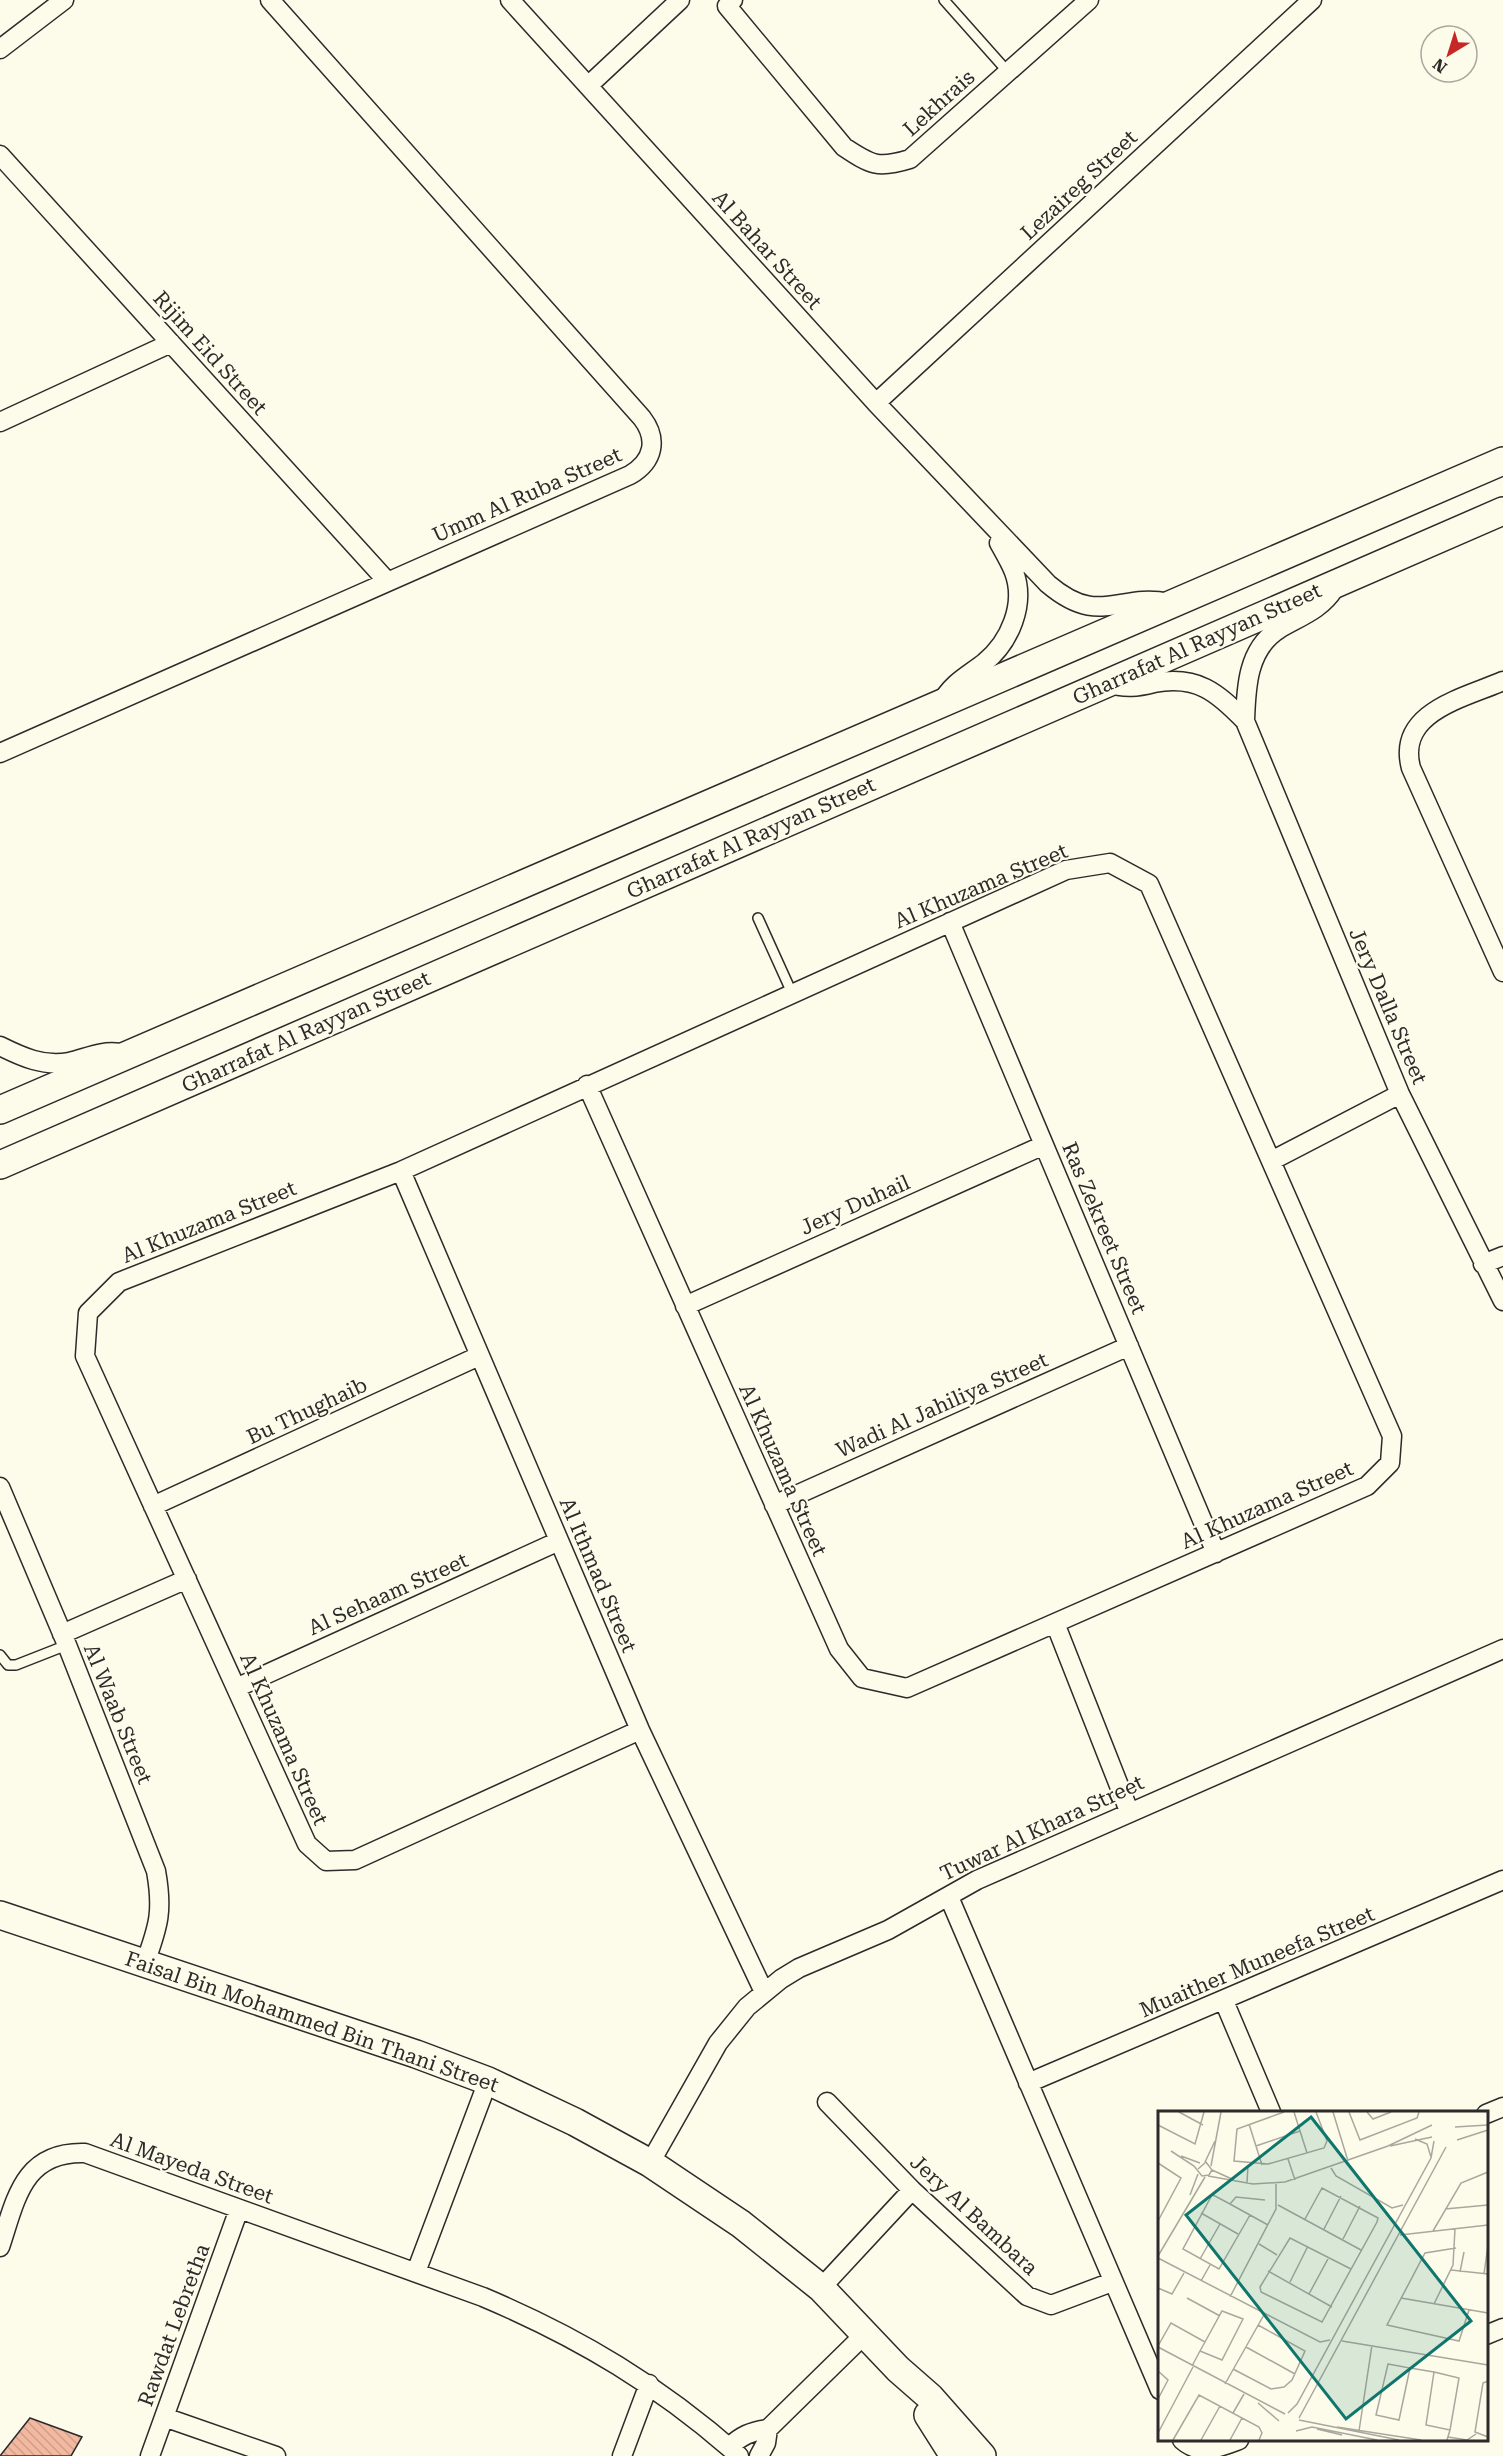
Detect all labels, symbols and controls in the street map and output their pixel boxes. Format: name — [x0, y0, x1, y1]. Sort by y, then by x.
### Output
north arrow — [1419, 24, 1479, 84]
text: N — [1429, 54, 1451, 77]
street label: Lekhrais — [899, 65, 980, 141]
street label: Lezaireg Street — [1016, 125, 1142, 245]
street label: Al Bahar Street — [707, 186, 827, 314]
street label: Rijim Eid Street — [148, 286, 272, 420]
street label: Umm Al Ruba Street — [429, 442, 625, 548]
street label: Gharrafat Al Rayyan Street — [1069, 578, 1325, 710]
street label: Gharrafat Al Rayyan Street — [623, 772, 879, 904]
street label: Al Khuzama Street — [891, 839, 1071, 933]
street label: Jery Dalla Street — [1344, 924, 1432, 1088]
street label: Gharrafat Al Rayyan Street — [178, 966, 434, 1098]
street label: Ras Zekreet Street — [1057, 1139, 1151, 1317]
street label: Jery Duhail — [797, 1170, 914, 1240]
street label: Al Khuzama Street — [118, 1176, 300, 1268]
street label: Wadi Al Jahiliya Street — [833, 1347, 1052, 1463]
street label: Bu Thughaib — [243, 1373, 371, 1449]
street label: Al Khuzama Street — [734, 1380, 832, 1560]
street label: Al Khuzama Street — [1177, 1456, 1357, 1554]
street label: Al Ithmad Street — [555, 1494, 641, 1656]
street label: Al Sehaam Street — [304, 1548, 472, 1640]
street label: Al Waab Street — [79, 1640, 157, 1788]
street label: Al Khuzama Street — [235, 1649, 333, 1829]
street label: Tuwar Al Khara Street — [936, 1770, 1148, 1886]
street label: Muaither Muneefa Street — [1136, 1902, 1378, 2022]
street label: Faisal Bin Mohammed Bin Thani Street — [122, 1947, 502, 2097]
inset map — [1158, 2111, 1488, 2441]
street label: Al Mayeda Street — [107, 2127, 277, 2209]
street label: Jery Al Bambara — [905, 2150, 1043, 2281]
street label: Rawdat Lebretha — [134, 2240, 215, 2409]

